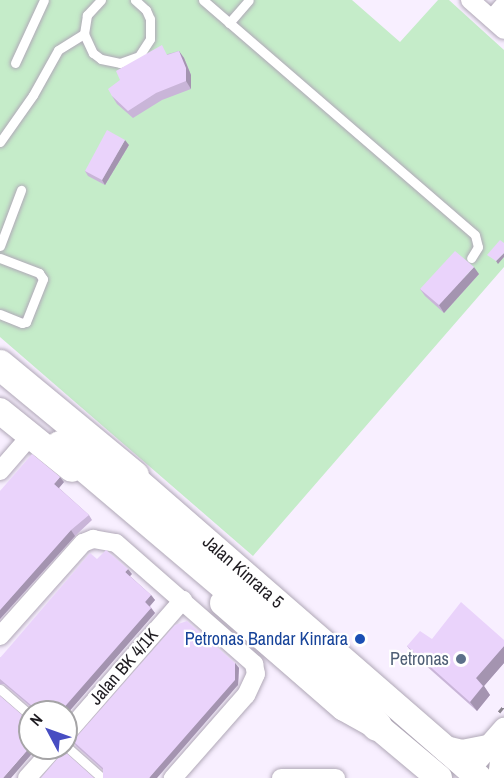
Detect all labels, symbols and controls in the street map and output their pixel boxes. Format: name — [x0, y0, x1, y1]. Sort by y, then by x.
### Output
street label: Jalan Kinrara 5 — [198, 531, 288, 613]
street label: Jalan BK 4/1K — [85, 625, 163, 709]
place label: Petronas Bandar Kinrara — [185, 628, 348, 650]
marker: Petronas Bandar Kinrara — [353, 632, 367, 646]
place label: Petronas — [390, 648, 449, 670]
marker: Petronas — [454, 652, 468, 666]
north arrow — [18, 700, 78, 760]
text: N — [25, 709, 47, 730]

